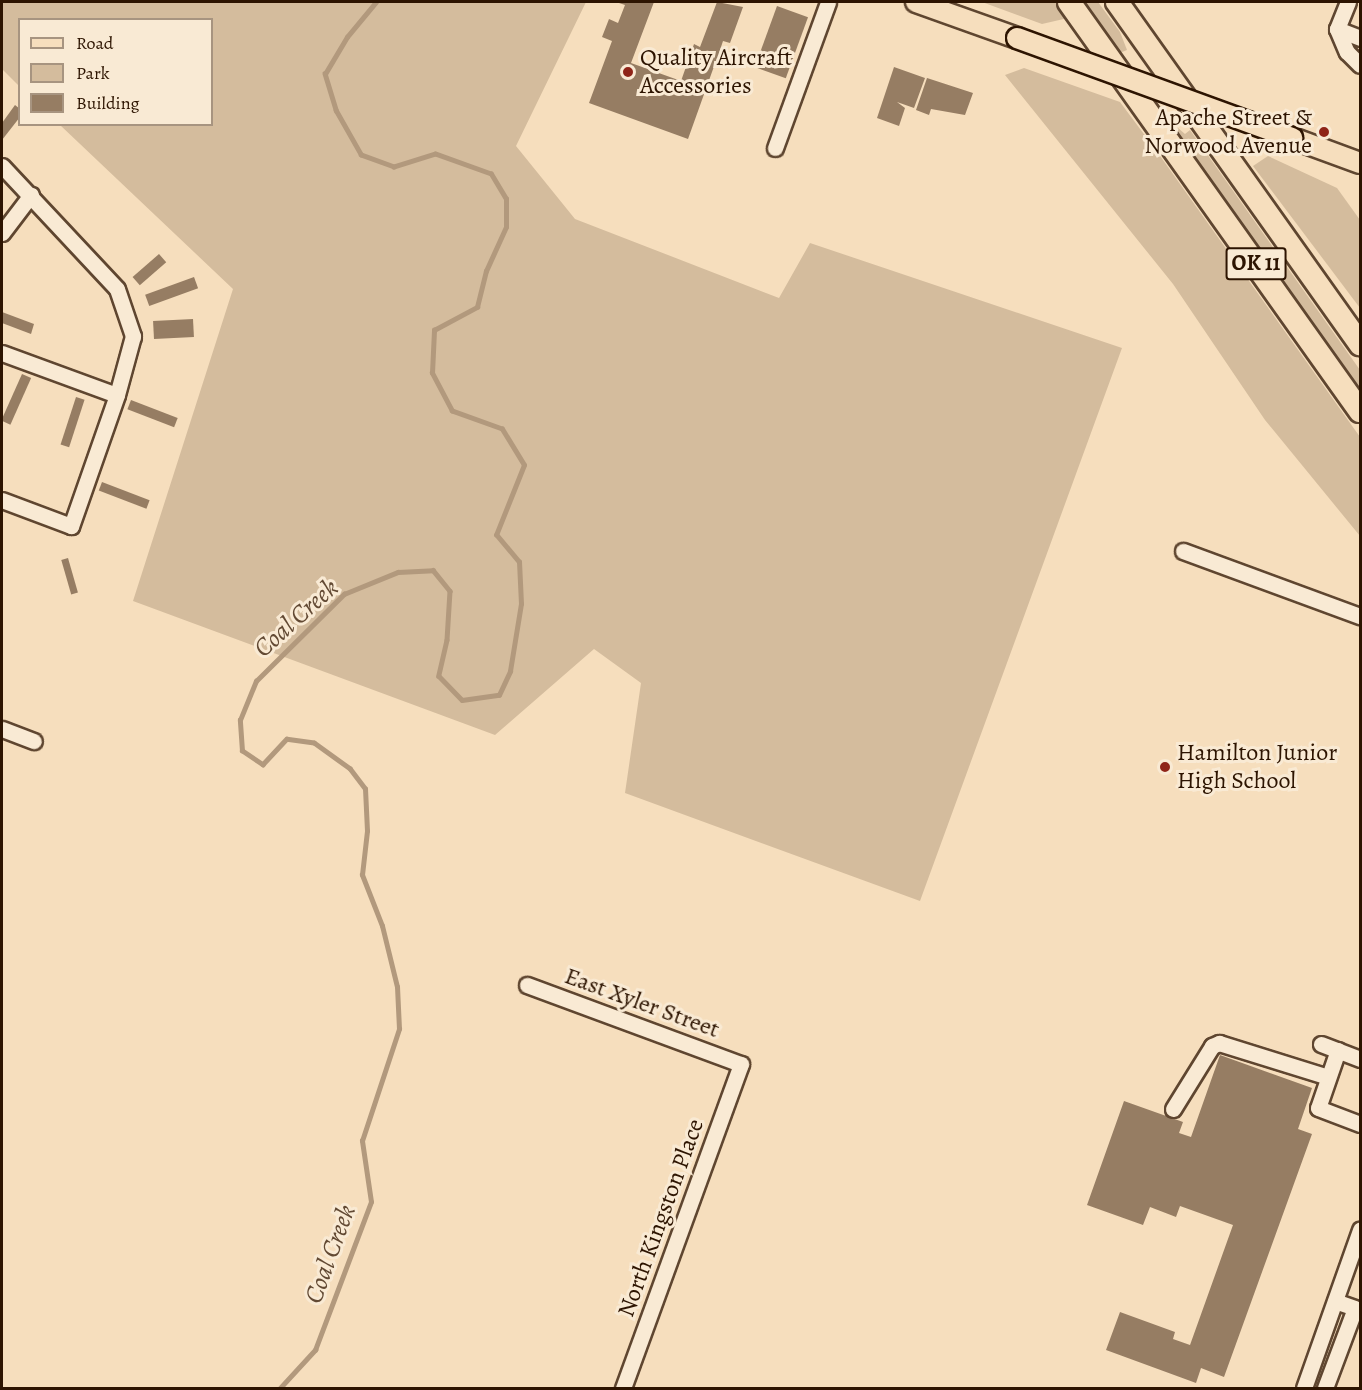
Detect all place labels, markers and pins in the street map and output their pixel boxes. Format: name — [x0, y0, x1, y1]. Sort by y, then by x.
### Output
place label: Quality Aircraft Accessories — [640, 44, 792, 100]
marker: Quality Aircraft Accessories — [621, 65, 635, 79]
place label: Apache Street & Norwood Avenue — [1144, 104, 1312, 160]
marker: Apache Street & Norwood Avenue — [1317, 125, 1331, 139]
place label: Hamilton Junior High School — [1177, 739, 1337, 795]
marker: Hamilton Junior High School — [1158, 760, 1172, 774]

